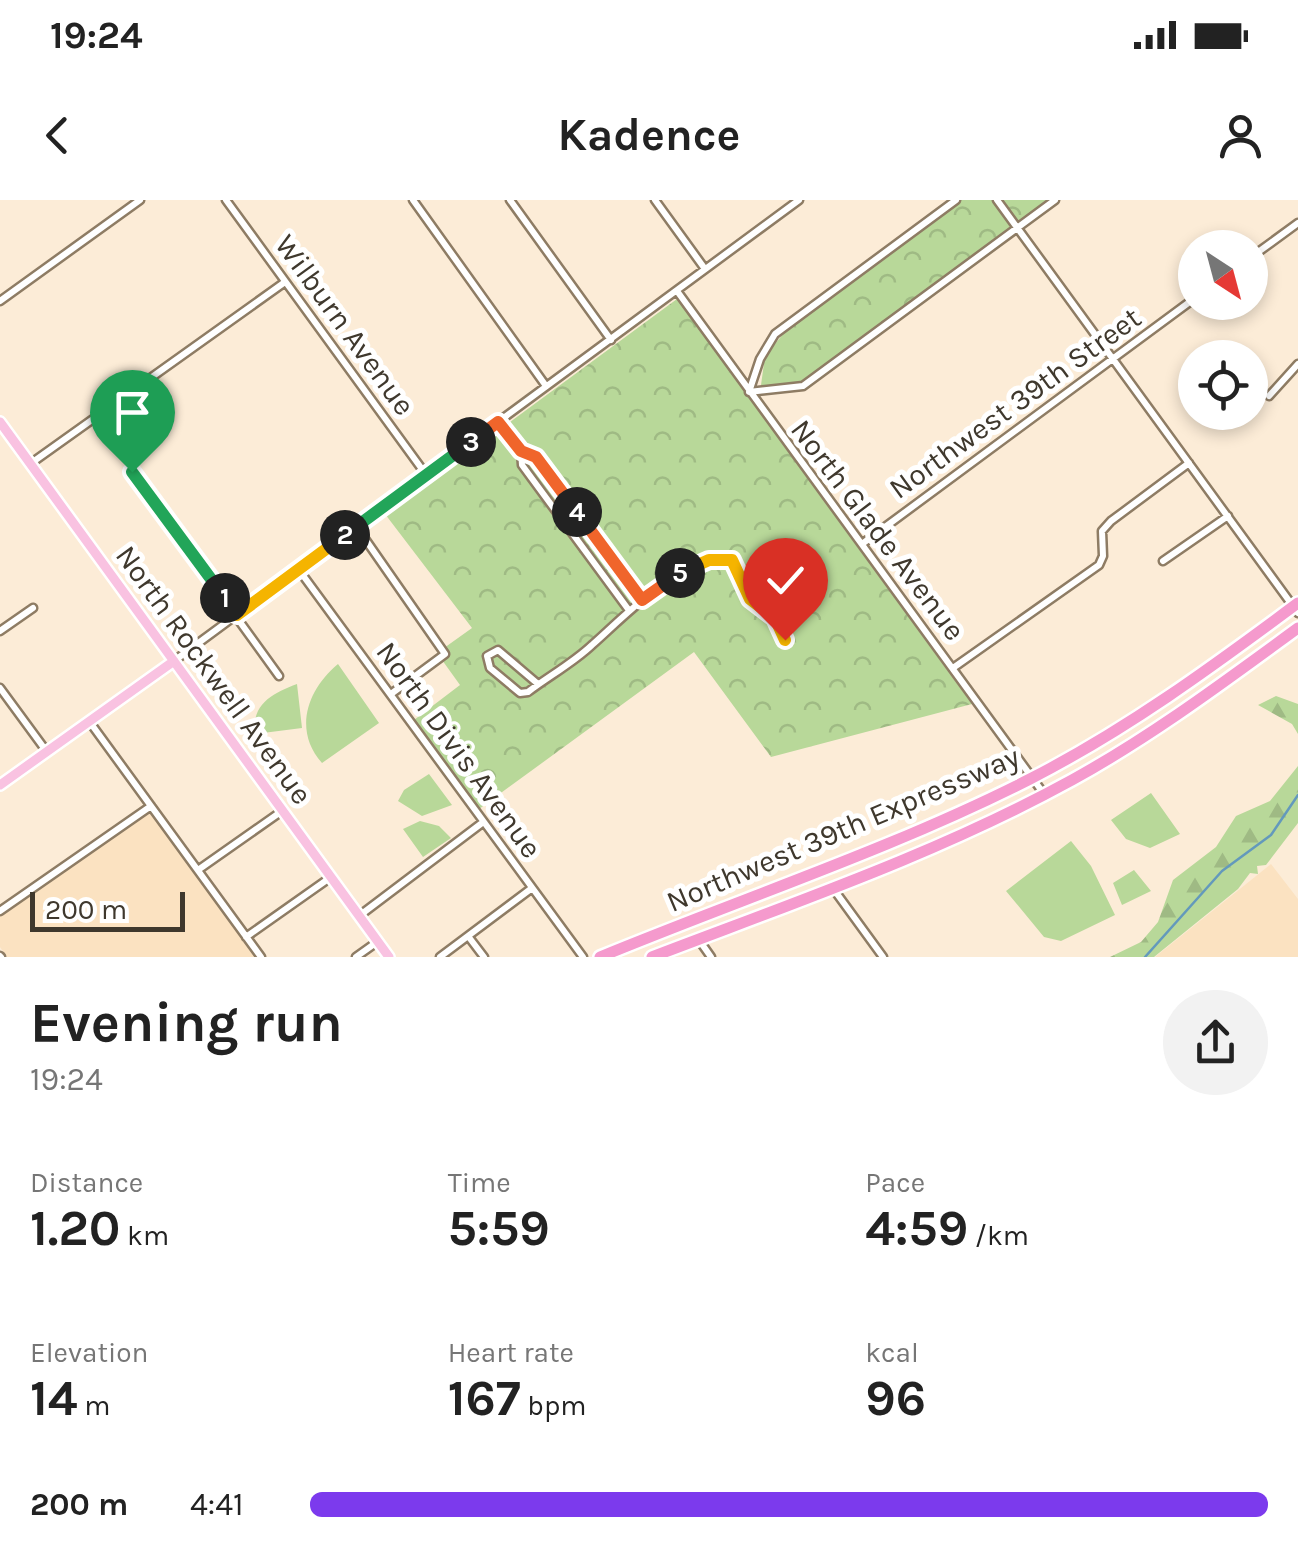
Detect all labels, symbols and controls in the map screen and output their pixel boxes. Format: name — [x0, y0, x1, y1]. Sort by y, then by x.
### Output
text: 19:24 — [50, 13, 143, 58]
icon: back — [30, 108, 85, 163]
icon: person — [1213, 108, 1268, 163]
text: Kadence — [558, 109, 740, 161]
street label: Wilburn Avenue — [267, 227, 423, 423]
north arrow — [1178, 230, 1268, 320]
map controls — [1178, 230, 1268, 430]
street label: Northwest 39th Street — [882, 300, 1148, 506]
button: locate — [1178, 340, 1268, 430]
pin — [90, 370, 175, 473]
icon: arrive — [105, 385, 160, 440]
street label: North Glade Avenue — [783, 412, 973, 648]
pin: 3 — [446, 417, 496, 467]
text: 3 — [462, 425, 480, 458]
pin: 4 — [552, 487, 602, 537]
text: 4 — [569, 495, 585, 528]
pin: 2 — [320, 510, 370, 560]
text: 2 — [337, 518, 353, 551]
pin — [743, 538, 828, 641]
street label: North Rockwell Avenue — [108, 539, 320, 811]
pin: 5 — [655, 548, 705, 598]
icon: check — [758, 553, 813, 608]
text: 5 — [672, 556, 688, 589]
pin: 1 — [200, 573, 250, 623]
text: 1 — [220, 581, 230, 614]
street label: North Divis Avenue — [368, 635, 550, 865]
street label: Northwest 39th Expressway — [661, 738, 1025, 920]
scale bar — [30, 887, 185, 931]
text: 200 m — [45, 893, 127, 926]
button: share — [1163, 990, 1268, 1095]
text: Evening run — [30, 991, 343, 1055]
text: 19:24 — [30, 1061, 103, 1098]
text: Distance — [30, 1166, 143, 1199]
text: Time — [448, 1166, 511, 1199]
text: Pace — [865, 1166, 925, 1199]
text: 1.20 — [30, 1199, 120, 1258]
text: 5:59 — [448, 1199, 550, 1258]
text: 4:59 — [865, 1199, 968, 1258]
text: km — [120, 1219, 169, 1252]
text: /km — [968, 1219, 1029, 1252]
text: Elevation — [30, 1336, 149, 1369]
text: Heart rate — [448, 1336, 574, 1369]
text: kcal — [865, 1336, 919, 1369]
text: 14 — [30, 1369, 78, 1428]
text: 167 — [448, 1369, 521, 1428]
text: 96 — [865, 1369, 926, 1428]
text: m — [78, 1389, 110, 1422]
text: bpm — [521, 1389, 587, 1422]
text: 200 m — [30, 1486, 128, 1523]
text: 4:41 — [190, 1486, 244, 1523]

